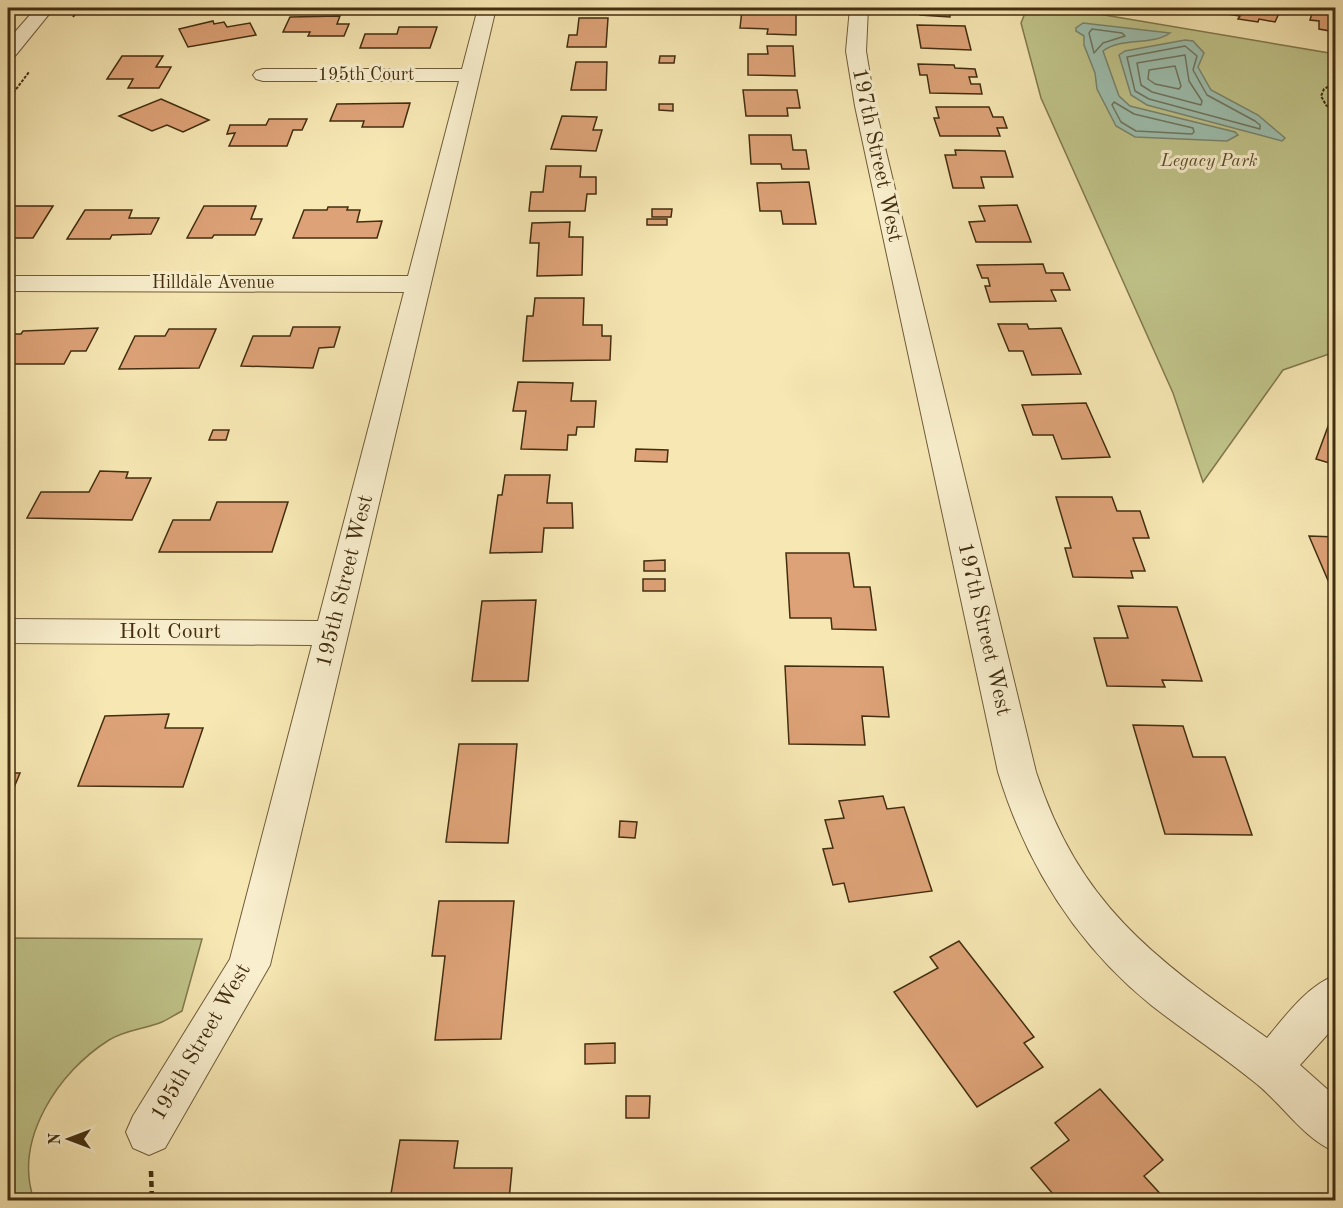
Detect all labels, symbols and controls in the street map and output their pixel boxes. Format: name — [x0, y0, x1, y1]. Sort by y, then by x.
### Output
street label: 195th Court — [318, 66, 414, 84]
street label: 197th Street West — [848, 66, 906, 244]
park label: Legacy Park — [1160, 152, 1258, 170]
street label: Hilldale Avenue — [152, 274, 274, 292]
street label: 195th Street West — [313, 492, 377, 670]
street label: 197th Street West — [953, 540, 1015, 718]
street label: Holt Court — [119, 621, 221, 643]
street label: 195th Street West — [147, 960, 255, 1124]
north arrow — [39, 1109, 99, 1169]
text: N — [48, 1132, 64, 1145]

